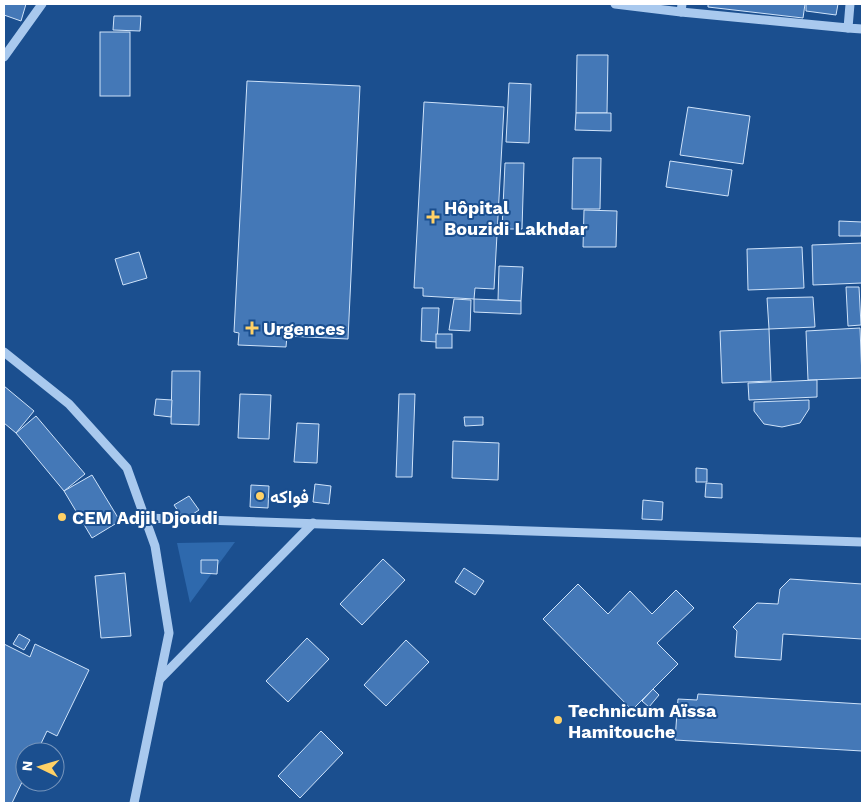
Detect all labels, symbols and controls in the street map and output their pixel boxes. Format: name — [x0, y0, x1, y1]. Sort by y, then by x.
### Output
place label: Hôpital Bouzidi Lakhdar — [444, 197, 588, 239]
marker: Hôpital Bouzidi Lakhdar — [426, 210, 440, 224]
place label: Urgences — [263, 318, 346, 339]
marker: Urgences — [245, 321, 259, 335]
place label: فواكه — [270, 486, 309, 508]
marker: فواكه — [254, 490, 266, 502]
place label: CEM Adjil Djoudi — [72, 507, 218, 528]
marker: CEM Adjil Djoudi — [56, 511, 68, 523]
place label: Technicum Aïssa Hamitouche — [568, 700, 717, 742]
marker: Technicum Aïssa Hamitouche — [552, 714, 564, 726]
north arrow — [15, 742, 65, 792]
text: N — [19, 760, 35, 772]

